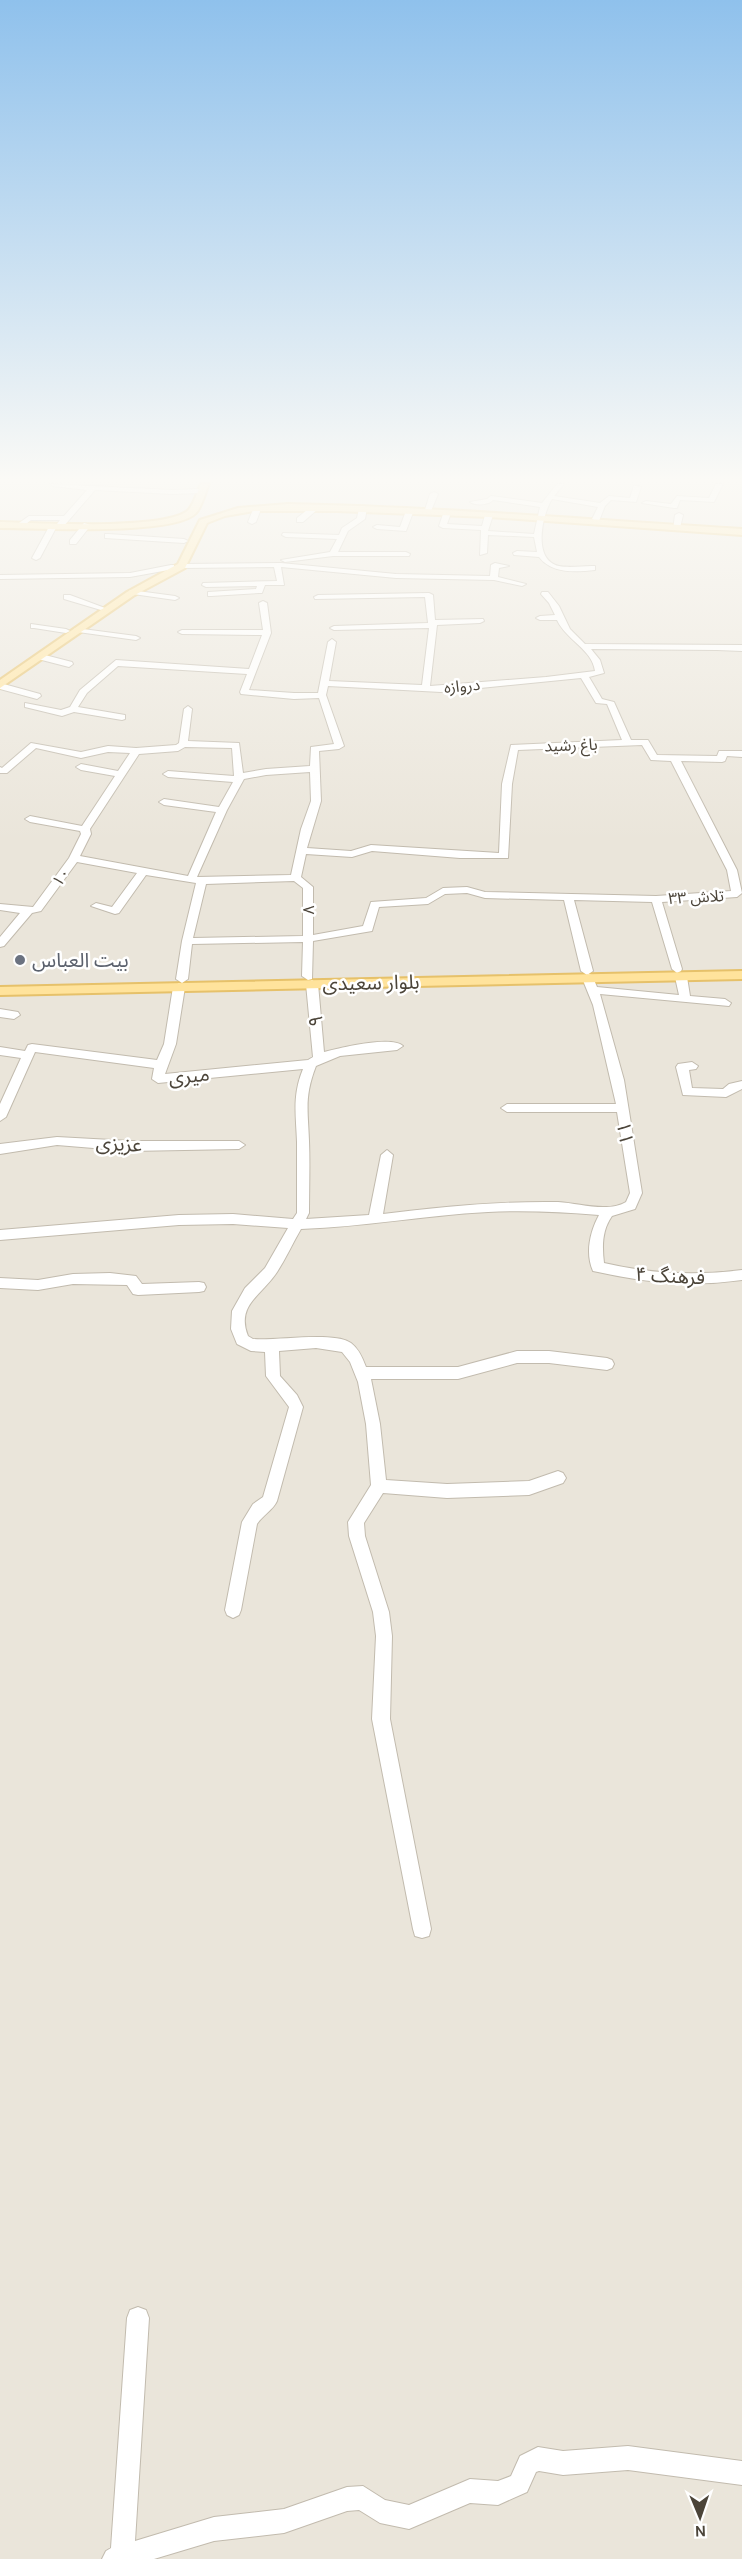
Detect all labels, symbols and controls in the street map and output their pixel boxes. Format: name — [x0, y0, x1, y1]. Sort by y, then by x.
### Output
street label: دروازه — [443, 675, 481, 697]
street label: باغ رشید — [544, 735, 598, 758]
street label: ۱۰ — [48, 864, 74, 890]
street label: تلاش ۳۳ — [668, 886, 725, 908]
street label: ۸ — [299, 905, 318, 915]
place label: بیت العباس — [32, 949, 129, 972]
marker: بیت العباس — [13, 953, 27, 967]
street label: بلوار سعیدی — [322, 971, 420, 995]
street label: ۹ — [304, 1014, 328, 1028]
street label: میری — [167, 1062, 211, 1090]
street label: ۱۱ — [612, 1120, 638, 1146]
street label: عزیزی — [95, 1131, 143, 1157]
street label: فرهنگ ۴ — [634, 1263, 706, 1289]
north arrow — [670, 2487, 730, 2547]
text: N — [694, 2522, 707, 2541]

